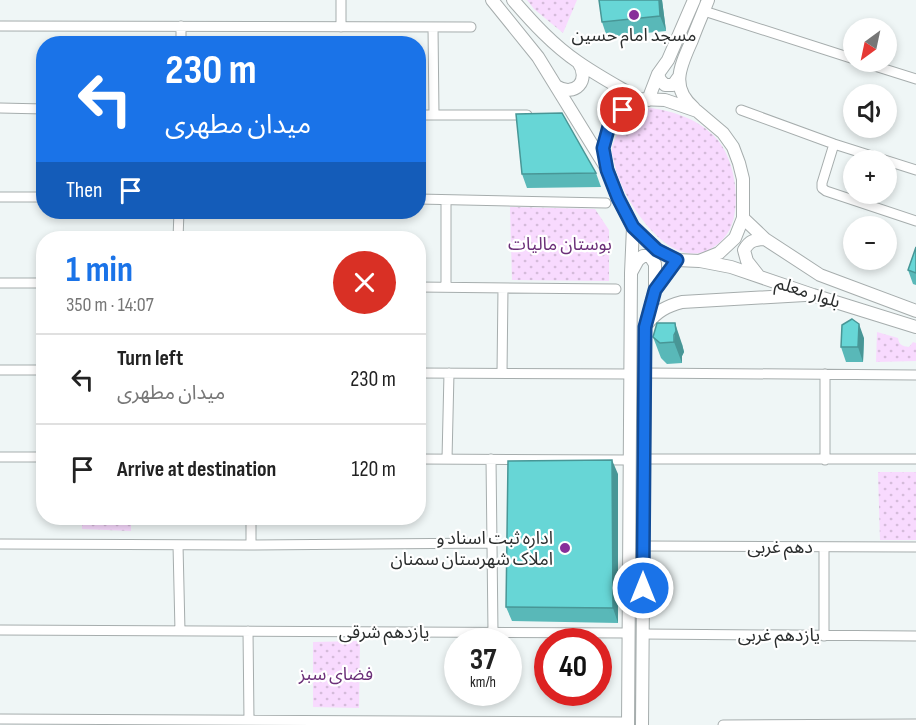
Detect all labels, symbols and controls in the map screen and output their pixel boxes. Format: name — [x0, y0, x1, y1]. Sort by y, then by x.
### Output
marker: مسجد امام حسین — [627, 8, 641, 22]
north arrow — [843, 18, 897, 72]
map controls — [843, 18, 897, 270]
place label: مسجد امام حسین — [572, 25, 696, 49]
text: 230 m — [165, 45, 257, 96]
icon: left — [66, 60, 144, 138]
pin — [597, 84, 648, 135]
button: sound — [843, 84, 897, 138]
icon: arrive — [606, 93, 639, 126]
text: میدان مطهری — [165, 109, 311, 141]
button: + — [843, 150, 897, 204]
icon: arrive — [114, 174, 147, 207]
text: Then — [66, 177, 102, 204]
button: − — [843, 216, 897, 270]
park label: بوستان مالیات — [508, 234, 612, 255]
text: 1 min — [66, 249, 133, 292]
button: close — [333, 251, 396, 314]
street label: بلوار معلم — [772, 272, 843, 315]
text: 350 m · 14:07 — [66, 293, 154, 317]
text: Turn left — [117, 345, 183, 372]
icon: left — [66, 363, 99, 396]
text: 230 m — [350, 366, 396, 393]
text: میدان مطهری — [117, 381, 225, 405]
icon: arrive — [66, 453, 99, 486]
text: Arrive at destination — [117, 456, 276, 483]
text: 120 m — [352, 456, 396, 483]
place label: اداره ثبت اسناد و املاک شهرستان سمنان — [390, 528, 553, 570]
street label: دهم غربی — [747, 537, 813, 560]
marker: اداره ثبت اسناد و املاک شهرستان سمنان — [558, 541, 572, 555]
position arrow — [611, 556, 675, 620]
street label: یازدهم شرقی — [339, 622, 429, 645]
street label: یازدهم غربی — [738, 625, 820, 648]
speed limit sign: 40 — [534, 628, 612, 706]
text: 37 — [470, 642, 496, 678]
park label: فضای سبز — [298, 664, 373, 685]
text: km/h — [470, 673, 496, 692]

